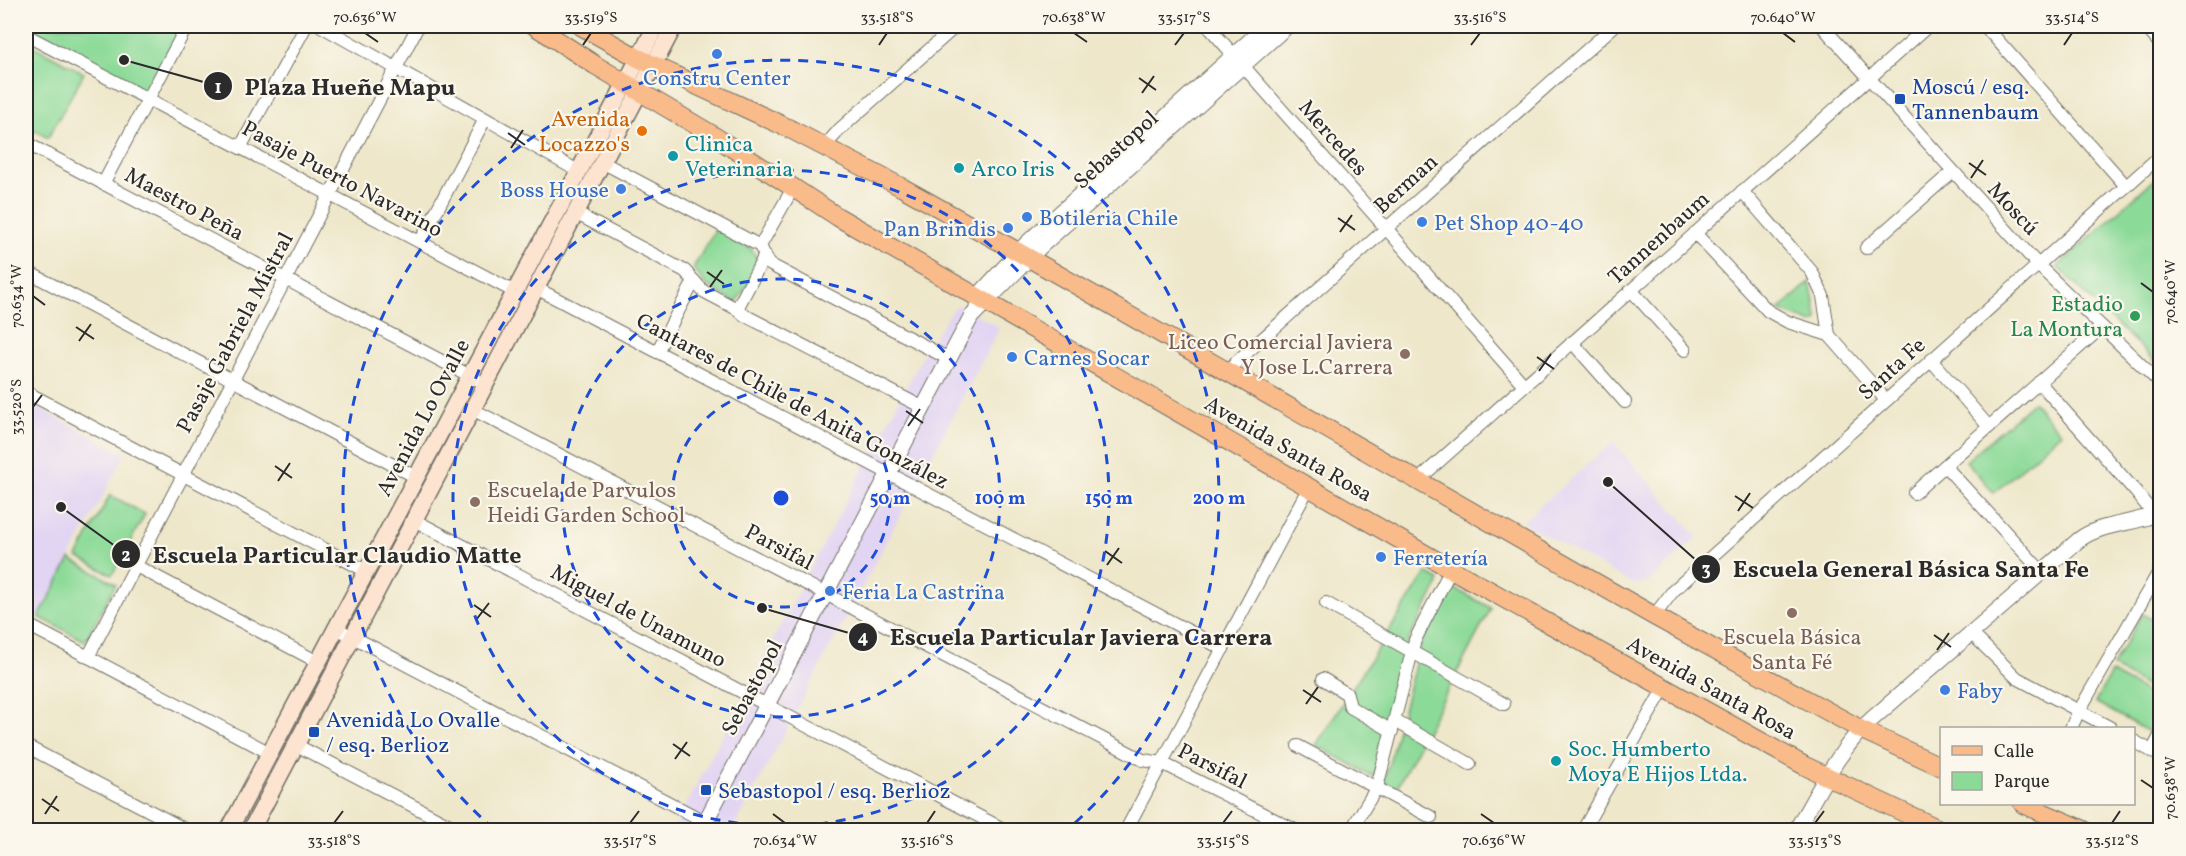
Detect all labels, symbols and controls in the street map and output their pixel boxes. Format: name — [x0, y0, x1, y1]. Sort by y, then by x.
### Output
text: 70.636°W — [333, 8, 397, 29]
text: 33.519°S — [564, 8, 618, 29]
text: 33.518°S — [860, 8, 914, 29]
text: 70.638°W — [1042, 8, 1106, 29]
text: 33.517°S — [1158, 8, 1210, 29]
text: 33.516°S — [1453, 8, 1507, 29]
text: 70.640°W — [1750, 8, 1816, 29]
text: 33.514°S — [2045, 8, 2099, 29]
marker: Constru Center — [710, 47, 724, 61]
place label: Constru Center — [643, 64, 791, 95]
callout: Plaza Hueñe Mapu — [203, 65, 468, 107]
text: Plaza Hueñe Mapu — [245, 72, 456, 106]
place label: Moscú / esq. Tannenbaum — [1912, 73, 2039, 129]
text: 1 — [214, 76, 222, 101]
marker: Moscú / esq. Tannenbaum — [1893, 92, 1907, 106]
street label: Mercedes — [1290, 94, 1374, 184]
street label: Sebastopol — [1067, 104, 1166, 197]
place label: Avenida Locazzo's — [539, 105, 630, 161]
street label: Pasaje Puerto Navarino — [236, 114, 448, 246]
marker: Avenida Locazzo's — [635, 124, 649, 138]
place label: Clinica Veterinaria — [685, 130, 793, 186]
street label: Berman — [1368, 148, 1446, 222]
marker: Clinica Veterinaria — [666, 149, 680, 163]
place label: Arco Iris — [971, 155, 1055, 186]
street label: Maestro Peña — [119, 161, 249, 250]
marker: Arco Iris — [952, 161, 966, 175]
place label: Boss House — [500, 176, 609, 207]
street label: Moscú — [1979, 176, 2045, 243]
marker: Boss House — [614, 182, 628, 196]
street label: Tannenbaum — [1602, 185, 1717, 293]
place label: Botileria Chile — [1039, 204, 1178, 235]
place label: Pet Shop 40-40 — [1434, 209, 1583, 240]
marker: Botileria Chile — [1020, 210, 1034, 224]
place label: Pan Brindis — [884, 215, 996, 246]
marker: Pet Shop 40-40 — [1415, 215, 1429, 229]
marker: Pan Brindis — [1001, 221, 1015, 235]
street label: Pasaje Gabriela Mistral — [170, 227, 302, 439]
text: 70.640°W — [2161, 259, 2182, 325]
text: 70.634°W — [7, 264, 28, 328]
place label: Estadio La Montura — [2010, 290, 2123, 346]
street label: Cantares de Chile de Anita González — [630, 306, 954, 498]
marker: Estadio La Montura — [2128, 309, 2142, 323]
place label: Liceo Comercial Javiera Y Jose L.Carrera — [1168, 328, 1393, 384]
street label: Santa Fe — [1852, 331, 1933, 408]
street label: Avenida Lo Ovalle — [370, 334, 479, 502]
place label: Carnes Socar — [1024, 344, 1150, 375]
marker: Liceo Comercial Javiera Y Jose L.Carrera — [1398, 347, 1412, 361]
marker: Carnes Socar — [1005, 350, 1019, 364]
text: 33.520°S — [7, 379, 28, 435]
street label: Avenida Santa Rosa — [1198, 389, 1378, 511]
place label: Escuela de Parvulos Heidi Garden School — [487, 476, 685, 532]
text: 50 m — [870, 487, 910, 512]
text: 100 m — [975, 487, 1025, 512]
text: 150 m — [1085, 487, 1133, 512]
text: 200 m — [1193, 487, 1245, 512]
centre of rings — [771, 488, 791, 508]
marker: Escuela de Parvulos Heidi Garden School — [468, 495, 482, 509]
street label: Parsifal — [739, 517, 819, 579]
callout: Escuela Particular Claudio Matte — [111, 533, 534, 575]
text: Escuela Particular Claudio Matte — [152, 540, 522, 574]
text: 2 — [121, 544, 131, 569]
place label: Ferretería — [1393, 544, 1488, 575]
callout: Escuela General Básica Santa Fe — [1691, 548, 2101, 590]
marker: Ferretería — [1374, 550, 1388, 564]
text: Escuela General Básica Santa Fe — [1733, 554, 2089, 588]
street label: Miguel de Unamuno — [544, 558, 731, 677]
text: 3 — [1701, 558, 1711, 583]
place label: Feria La Castrina — [842, 578, 1005, 609]
marker: Feria La Castrina — [823, 584, 837, 598]
marker: Escuela Básica Santa Fé — [1785, 606, 1799, 620]
callout: Escuela Particular Javiera Carrera — [848, 616, 1284, 658]
text: Escuela Particular Javiera Carrera — [890, 622, 1272, 656]
place label: Escuela Básica Santa Fé — [1723, 623, 1861, 679]
text: 4 — [858, 626, 869, 651]
street label: Avenida Santa Rosa — [1620, 630, 1801, 749]
street label: Sebastopol — [715, 635, 792, 742]
place label: Faby — [1957, 677, 2003, 708]
marker: Faby — [1938, 683, 1952, 697]
place label: Avenida Lo Ovalle / esq. Berlioz — [326, 706, 500, 762]
marker: Avenida Lo Ovalle / esq. Berlioz — [307, 725, 321, 739]
legend — [1940, 727, 2135, 805]
place label: Soc. Humberto Moya E Hijos Ltda. — [1568, 735, 1748, 791]
street label: Parsifal — [1172, 737, 1252, 798]
text: Calle — [1994, 740, 2034, 765]
marker: Soc. Humberto Moya E Hijos Ltda. — [1549, 754, 1563, 768]
text: 70.638°W — [2161, 756, 2182, 820]
text: Parque — [1994, 770, 2049, 795]
place label: Sebastopol / esq. Berlioz — [718, 777, 950, 808]
marker: Sebastopol / esq. Berlioz — [699, 783, 713, 797]
text: 33.518°S — [307, 831, 361, 852]
text: 33.517°S — [604, 831, 656, 852]
text: 70.634°W — [753, 831, 817, 852]
text: 33.516°S — [900, 831, 954, 852]
text: 33.515°S — [1197, 831, 1249, 852]
text: 70.636°W — [1462, 831, 1526, 852]
text: 33.513°S — [1788, 831, 1842, 852]
text: 33.512°S — [2085, 831, 2139, 852]

